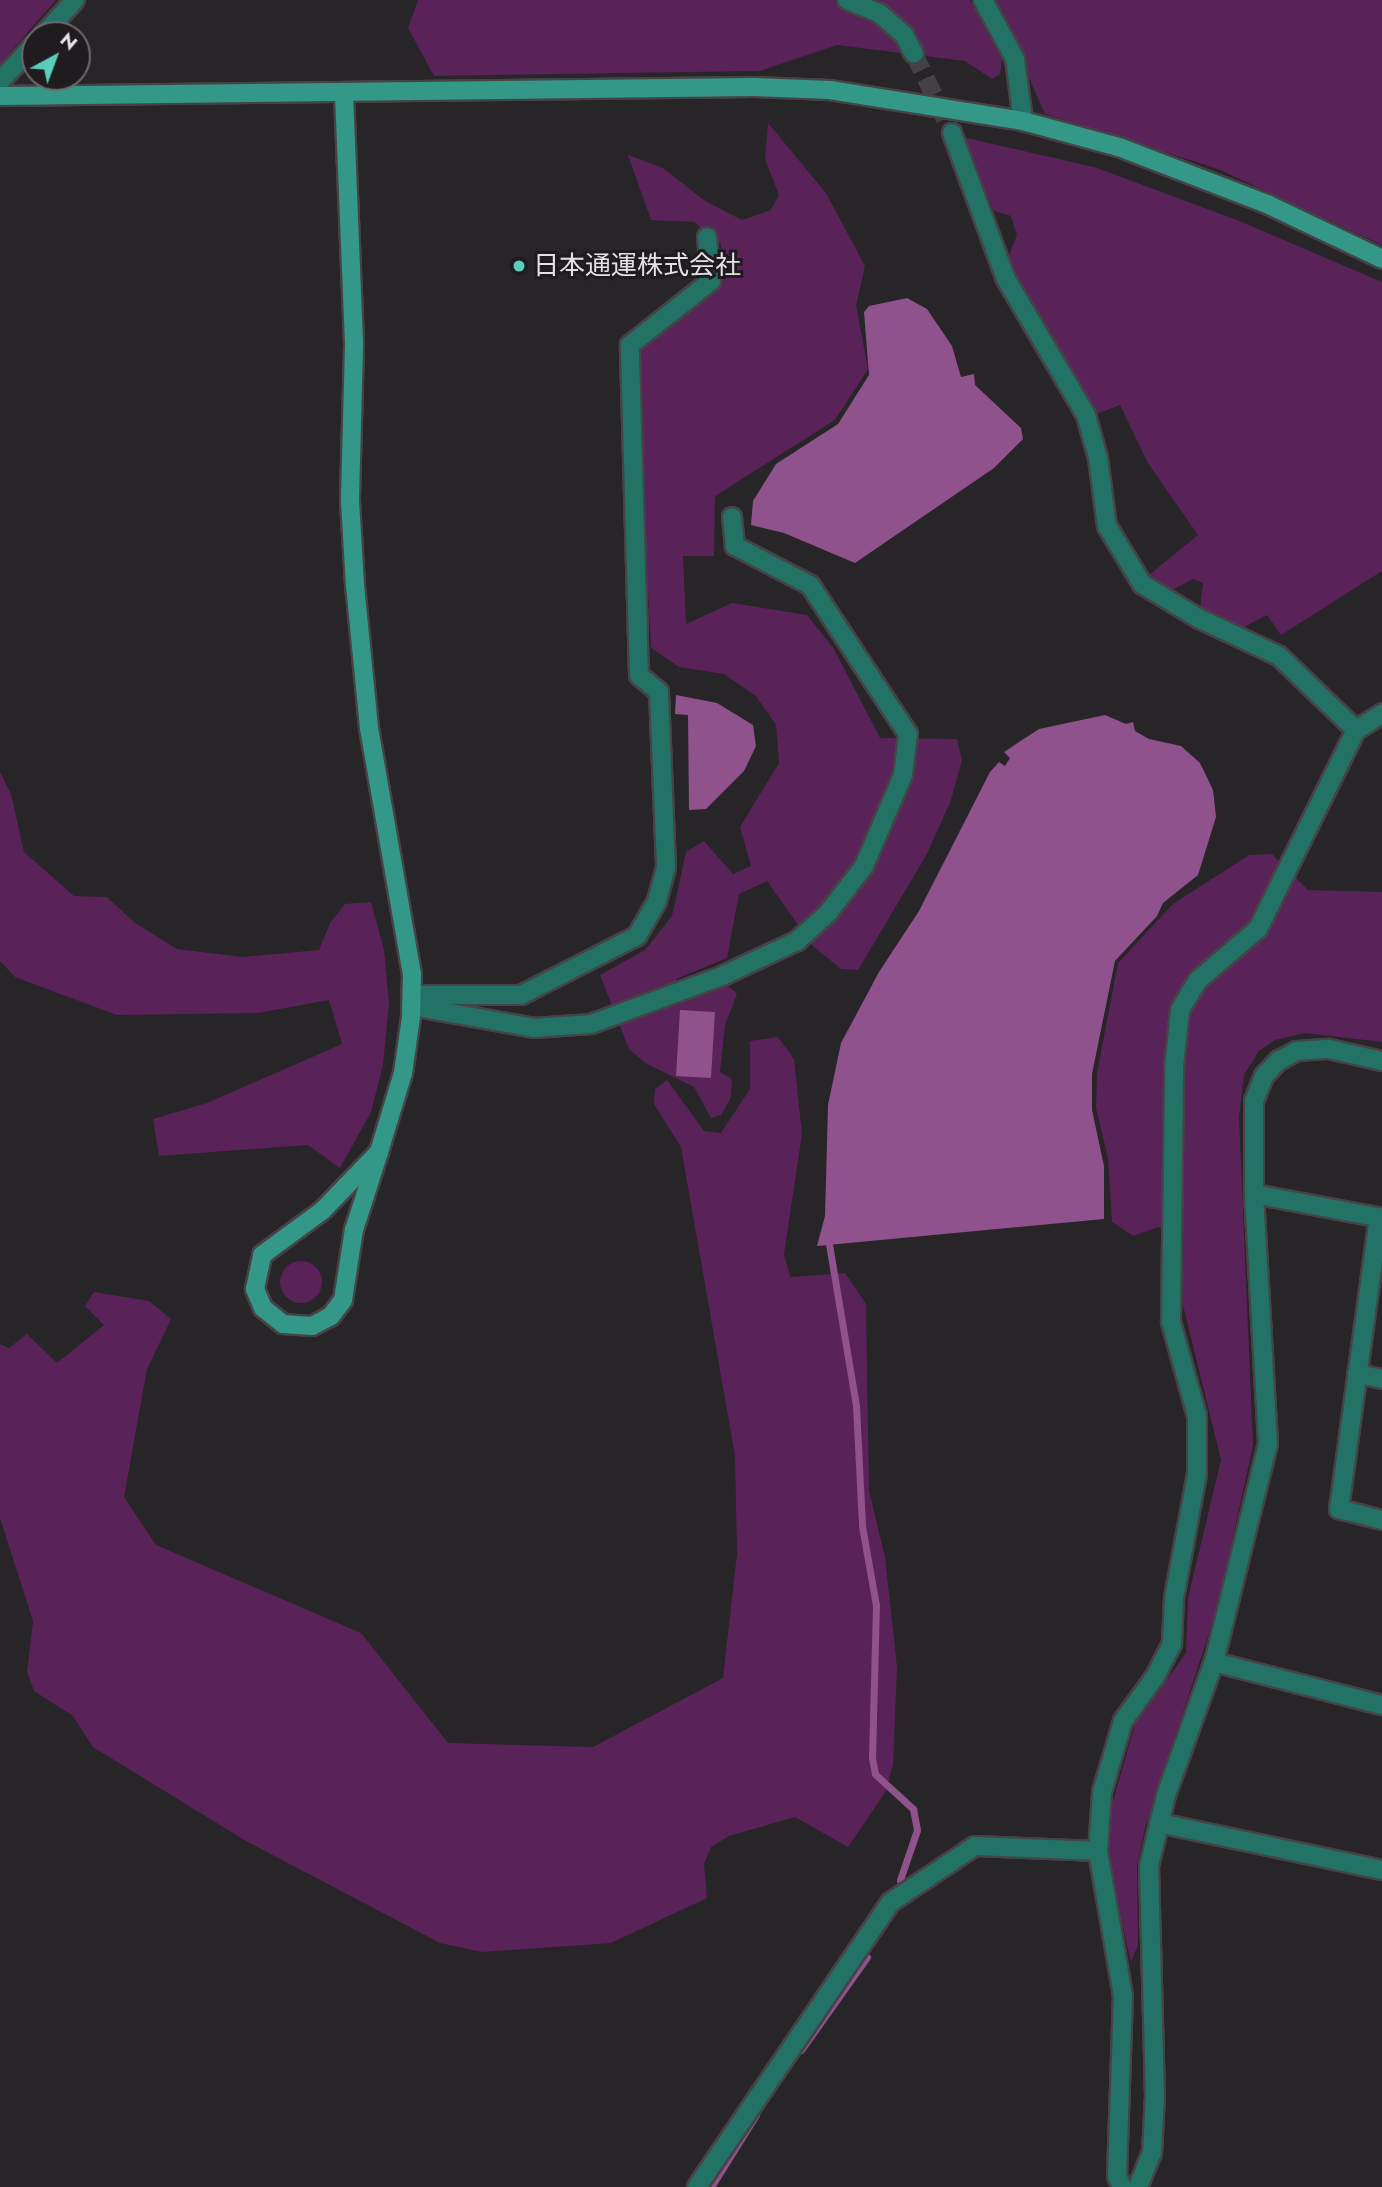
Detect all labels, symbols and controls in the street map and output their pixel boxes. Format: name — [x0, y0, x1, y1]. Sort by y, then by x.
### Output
north arrow — [21, 21, 91, 91]
text: N — [54, 26, 83, 56]
place label: 日本通運株式会社 — [533, 250, 741, 282]
marker: 日本通運株式会社 — [511, 258, 527, 274]

